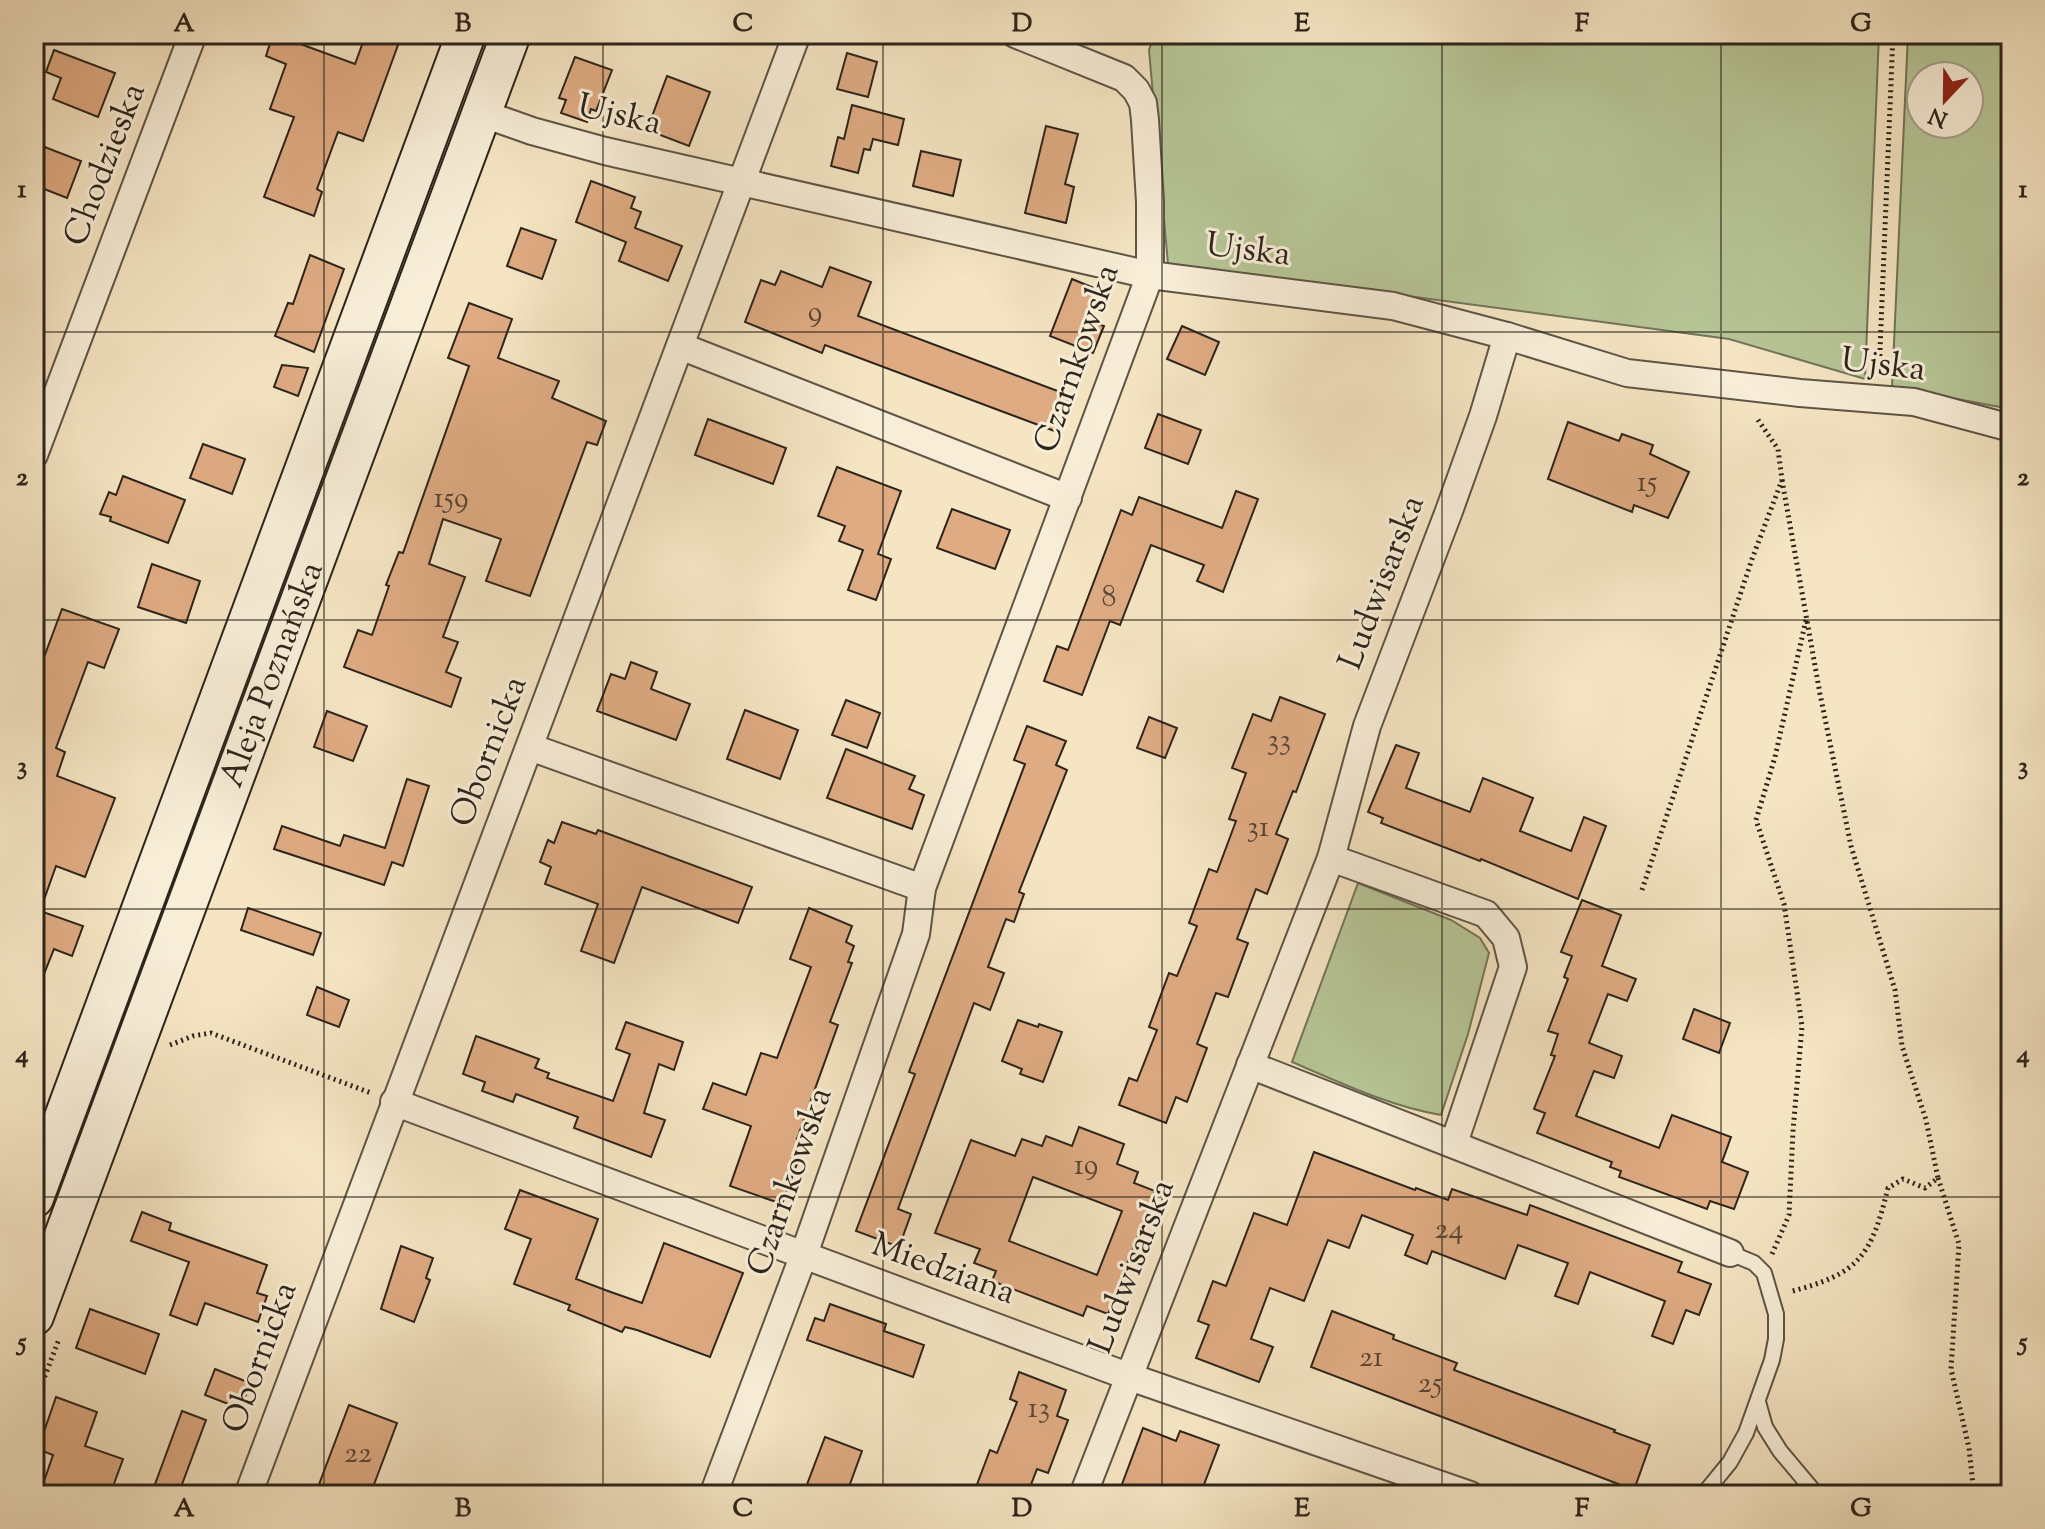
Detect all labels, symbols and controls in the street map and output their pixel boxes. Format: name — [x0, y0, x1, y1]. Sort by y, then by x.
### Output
text: A — [173, 6, 195, 43]
text: B — [455, 6, 472, 43]
text: C — [733, 6, 753, 43]
text: D — [1012, 6, 1032, 43]
text: E — [1294, 6, 1310, 43]
text: F — [1575, 6, 1590, 43]
text: G — [1850, 6, 1872, 43]
north arrow — [1905, 60, 1985, 140]
street label: Chodzieska — [53, 77, 159, 253]
street label: Ujska — [572, 83, 666, 149]
text: N — [1924, 97, 1953, 134]
text: 1 — [18, 172, 27, 209]
text: 1 — [2019, 172, 2028, 209]
street label: Ujska — [1203, 222, 1293, 280]
street label: Czarnkowska — [1023, 258, 1133, 460]
house number: 9 — [808, 292, 822, 335]
street label: Ujska — [1838, 337, 1928, 395]
text: 2 — [16, 460, 29, 497]
text: 2 — [2017, 460, 2030, 497]
house number: 15 — [1637, 462, 1657, 505]
house number: 159 — [433, 478, 469, 521]
street label: Ludwisarska — [1327, 489, 1439, 677]
street label: Aleja Poznańska — [208, 555, 337, 795]
house number: 8 — [1102, 577, 1117, 620]
street label: Obornicka — [439, 669, 541, 835]
house number: 33 — [1267, 720, 1291, 763]
text: 3 — [17, 749, 27, 786]
text: 3 — [2018, 749, 2028, 786]
house number: 31 — [1247, 807, 1269, 850]
text: 4 — [14, 1037, 29, 1074]
text: 4 — [2015, 1037, 2030, 1074]
street label: Czarnkowska — [736, 1081, 846, 1283]
house number: 19 — [1074, 1145, 1098, 1188]
street label: Ludwisarska — [1077, 1173, 1189, 1361]
house number: 24 — [1434, 1209, 1464, 1252]
street label: Miedziana — [864, 1221, 1022, 1319]
street label: Obornicka — [211, 1275, 311, 1441]
text: 5 — [16, 1325, 27, 1362]
text: 5 — [2017, 1325, 2028, 1362]
house number: 21 — [1359, 1337, 1383, 1380]
house number: 25 — [1418, 1363, 1442, 1406]
house number: 13 — [1028, 1388, 1050, 1431]
house number: 22 — [344, 1433, 372, 1476]
text: A — [173, 1491, 195, 1528]
text: B — [455, 1491, 472, 1528]
text: C — [733, 1491, 753, 1528]
text: D — [1012, 1491, 1032, 1528]
text: E — [1294, 1491, 1310, 1528]
text: F — [1575, 1491, 1590, 1528]
text: G — [1850, 1491, 1872, 1528]

